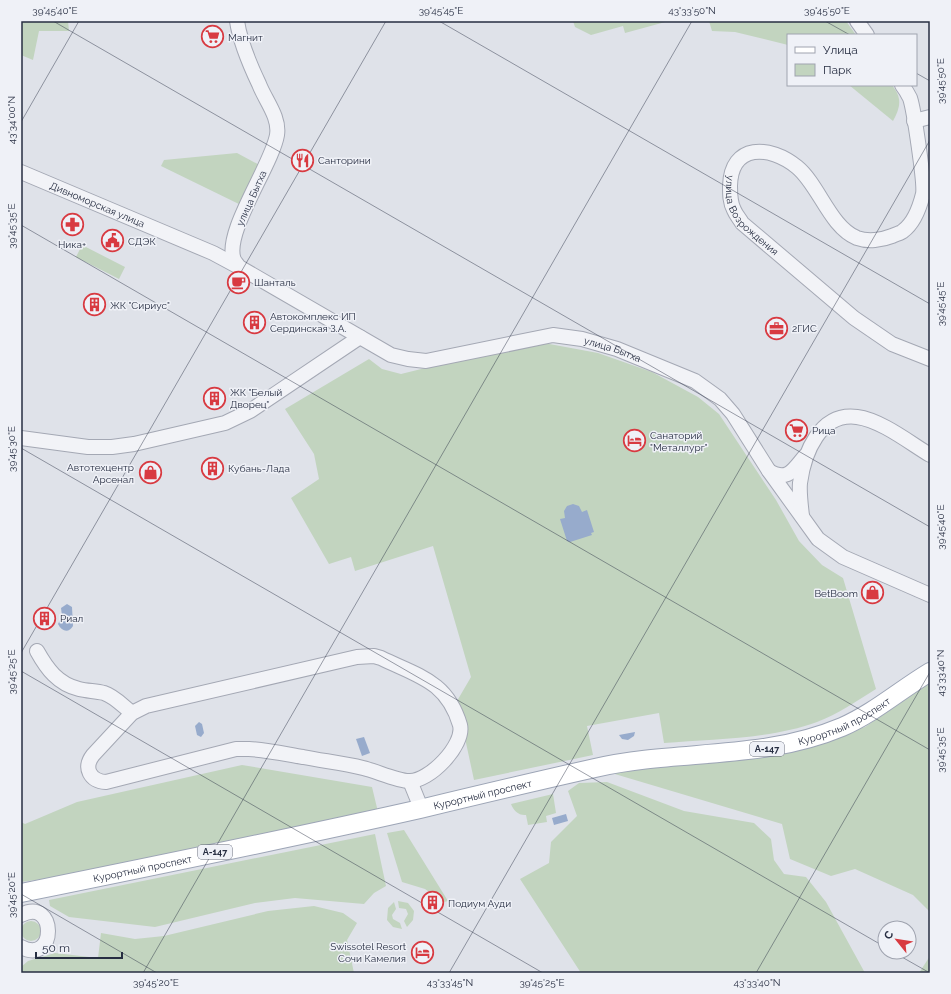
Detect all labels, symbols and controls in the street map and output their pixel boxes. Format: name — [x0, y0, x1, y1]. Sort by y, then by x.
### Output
text: 39°45'40"E — [32, 5, 78, 16]
text: 39°45'45"E — [419, 5, 463, 16]
text: 43°33'50"N — [668, 5, 716, 16]
text: 39°45'50"E — [804, 5, 850, 16]
supermarket icon: Магнит — [199, 24, 225, 50]
place label: Магнит — [228, 32, 263, 43]
legend — [787, 34, 917, 86]
text: Улица — [823, 43, 858, 57]
text: 39°45'50"E — [935, 58, 946, 104]
text: Парк — [823, 63, 852, 77]
text: 43°34'00"N — [6, 96, 17, 144]
restaurant icon: Санторини — [289, 147, 315, 173]
place label: Санторини — [318, 155, 371, 166]
street label: улица Бытха — [234, 169, 269, 228]
street label: улица Возрождения — [724, 174, 781, 258]
street label: Дивноморская улица — [48, 180, 146, 230]
text: 39°45'35"E — [6, 203, 17, 249]
pharmacy icon: Ника+ — [59, 211, 85, 237]
public building icon: СДЭК — [100, 228, 126, 254]
place label: СДЭК — [128, 236, 156, 247]
place label: Ника+ — [58, 239, 86, 250]
cafe icon: Шанталь — [225, 269, 251, 295]
place label: Шанталь — [254, 277, 296, 288]
text: 39°45'45"E — [935, 282, 946, 326]
building icon: ЖК "Сириус" — [82, 292, 108, 318]
place label: ЖК "Сириус" — [110, 300, 170, 311]
building icon: Автокомплекс ИП Сердинская З.А. — [242, 309, 268, 335]
place label: Автокомплекс ИП Сердинская З.А. — [270, 311, 356, 334]
office icon: 2ГИС — [763, 315, 789, 341]
place label: 2ГИС — [792, 323, 817, 334]
street label: улица Бытха — [583, 335, 643, 364]
building icon: ЖК "Белый Дворец" — [201, 385, 227, 411]
place label: ЖК "Белый Дворец" — [230, 387, 282, 410]
supermarket icon: Рица — [784, 417, 810, 443]
place label: Рица — [812, 425, 835, 436]
text: 39°45'30"E — [6, 426, 17, 472]
hotel icon: Санаторий "Металлург" — [622, 428, 648, 454]
place label: Санаторий "Металлург" — [650, 430, 708, 453]
building icon: Кубань-Лада — [200, 455, 226, 481]
shop icon: Автотехцентр Арсенал — [137, 460, 163, 486]
place label: Автотехцентр Арсенал — [67, 462, 134, 485]
place label: Кубань-Лада — [228, 463, 290, 474]
text: 39°45'40"E — [935, 504, 946, 550]
shop icon: BetBoom — [860, 580, 886, 606]
place label: BetBoom — [814, 588, 858, 599]
building icon: Риал — [32, 605, 58, 631]
place label: Риал — [60, 613, 83, 624]
text: 39°45'25"E — [6, 649, 17, 695]
text: 43°33'40"N — [935, 649, 946, 697]
street label: Курортный проспект — [797, 695, 893, 747]
text: 39°45'35"E — [935, 727, 946, 773]
road number: А-147 — [750, 742, 784, 756]
street label: Курортный проспект — [432, 778, 533, 812]
road number: А-147 — [198, 845, 232, 859]
street label: Курортный проспект — [92, 853, 193, 884]
text: 39°45'20"E — [6, 872, 17, 918]
building icon: Подиум Ауди — [419, 890, 445, 916]
place label: Подиум Ауди — [448, 898, 511, 909]
north arrow — [877, 920, 917, 960]
text: С — [881, 928, 897, 942]
scale bar — [36, 934, 122, 960]
hotel icon: Swissotel Resort Сочи Камелия — [409, 939, 435, 965]
text: 50 m — [42, 941, 70, 955]
place label: Swissotel Resort Сочи Камелия — [330, 941, 407, 964]
text: 39°45'20"E — [133, 977, 179, 988]
text: 43°33'45"N — [427, 977, 473, 988]
text: 39°45'25"E — [519, 977, 565, 988]
text: 43°33'40"N — [733, 977, 781, 988]

